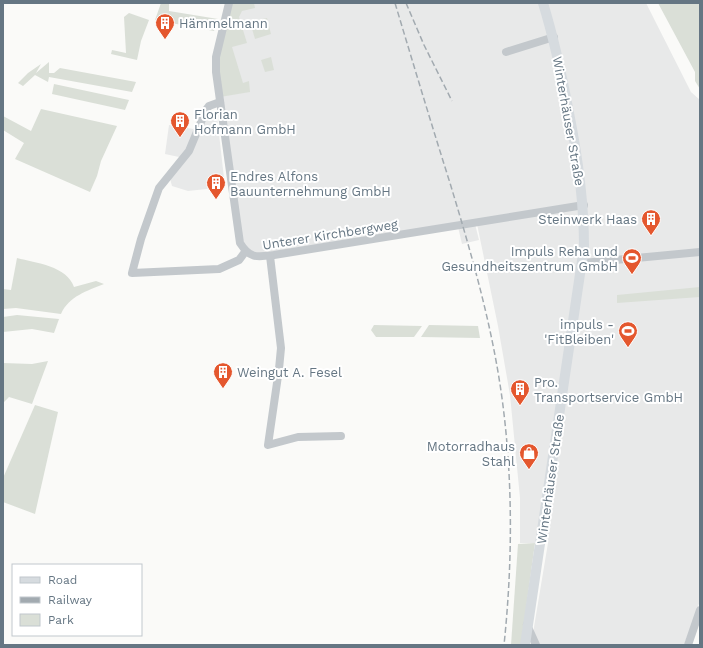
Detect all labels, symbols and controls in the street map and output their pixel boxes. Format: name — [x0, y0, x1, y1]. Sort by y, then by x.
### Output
building icon: Hämmelmann — [154, 12, 176, 40]
place label: Hämmelmann — [179, 16, 268, 31]
street label: Winterhäuser Straße — [550, 55, 587, 187]
place label: Florian Hofmann GmbH — [194, 107, 296, 137]
building icon: Florian Hofmann GmbH — [169, 110, 191, 138]
place label: Endres Alfons Bauunternehmung GmbH — [230, 169, 391, 199]
building icon: Endres Alfons Bauunternehmung GmbH — [205, 172, 227, 200]
building icon: Steinwerk Haas — [640, 208, 662, 236]
place label: Steinwerk Haas — [538, 212, 637, 227]
street label: Unterer Kirchbergweg — [261, 216, 399, 253]
place label: Impuls Reha und Gesundheitszentrum GmbH — [441, 244, 618, 274]
sports icon: Impuls Reha und Gesundheitszentrum GmbH — [621, 247, 643, 275]
place label: impuls - 'FitBleiben' — [544, 317, 614, 347]
sports icon: impuls - 'FitBleiben' — [617, 320, 639, 348]
building icon: Weingut A. Fesel — [212, 361, 234, 389]
place label: Weingut A. Fesel — [237, 365, 342, 380]
place label: Pro. Transportservice GmbH — [534, 375, 683, 405]
building icon: Pro. Transportservice GmbH — [509, 378, 531, 406]
street label: Winterhäuser Straße — [534, 413, 567, 545]
place label: Motorradhaus Stahl — [427, 439, 515, 469]
shop icon: Motorradhaus Stahl — [518, 442, 540, 470]
legend — [12, 564, 142, 636]
text: Road — [48, 573, 77, 587]
text: Railway — [48, 593, 93, 607]
text: Park — [48, 613, 74, 627]

